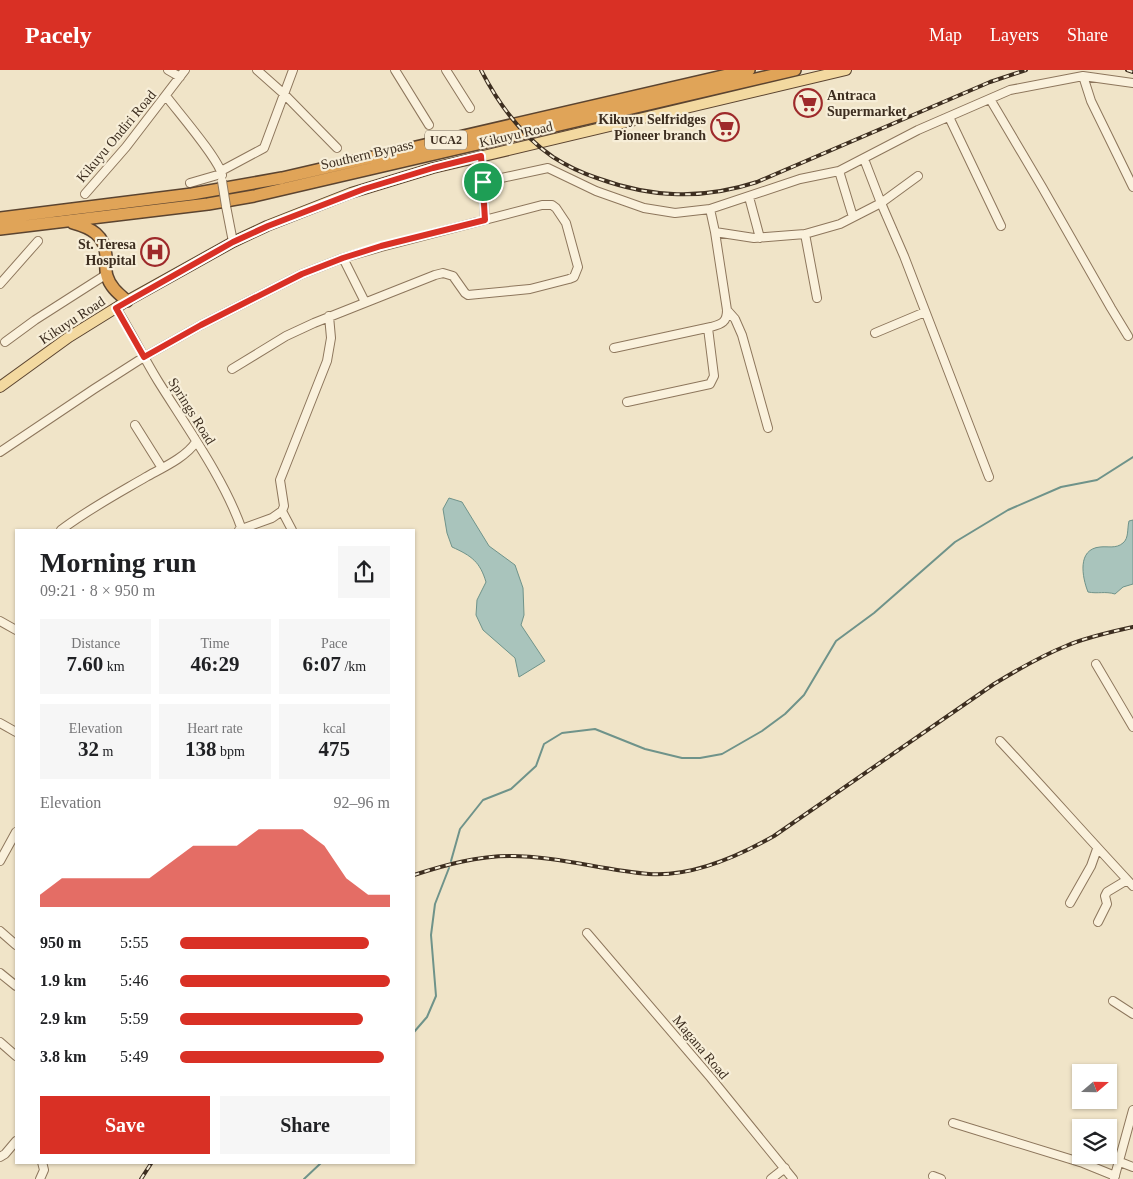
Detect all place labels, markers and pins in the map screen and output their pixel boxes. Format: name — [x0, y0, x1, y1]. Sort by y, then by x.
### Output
supermarket icon: Antraca Supermarket — [793, 88, 823, 118]
place label: Antraca Supermarket — [827, 88, 907, 119]
place label: Kikuyu Selfridges Pioneer branch — [598, 112, 707, 143]
supermarket icon: Kikuyu Selfridges Pioneer branch — [710, 112, 740, 142]
pin — [462, 161, 504, 203]
place label: St. Teresa Hospital — [78, 237, 136, 268]
hospital icon: St. Teresa Hospital — [140, 237, 170, 267]

